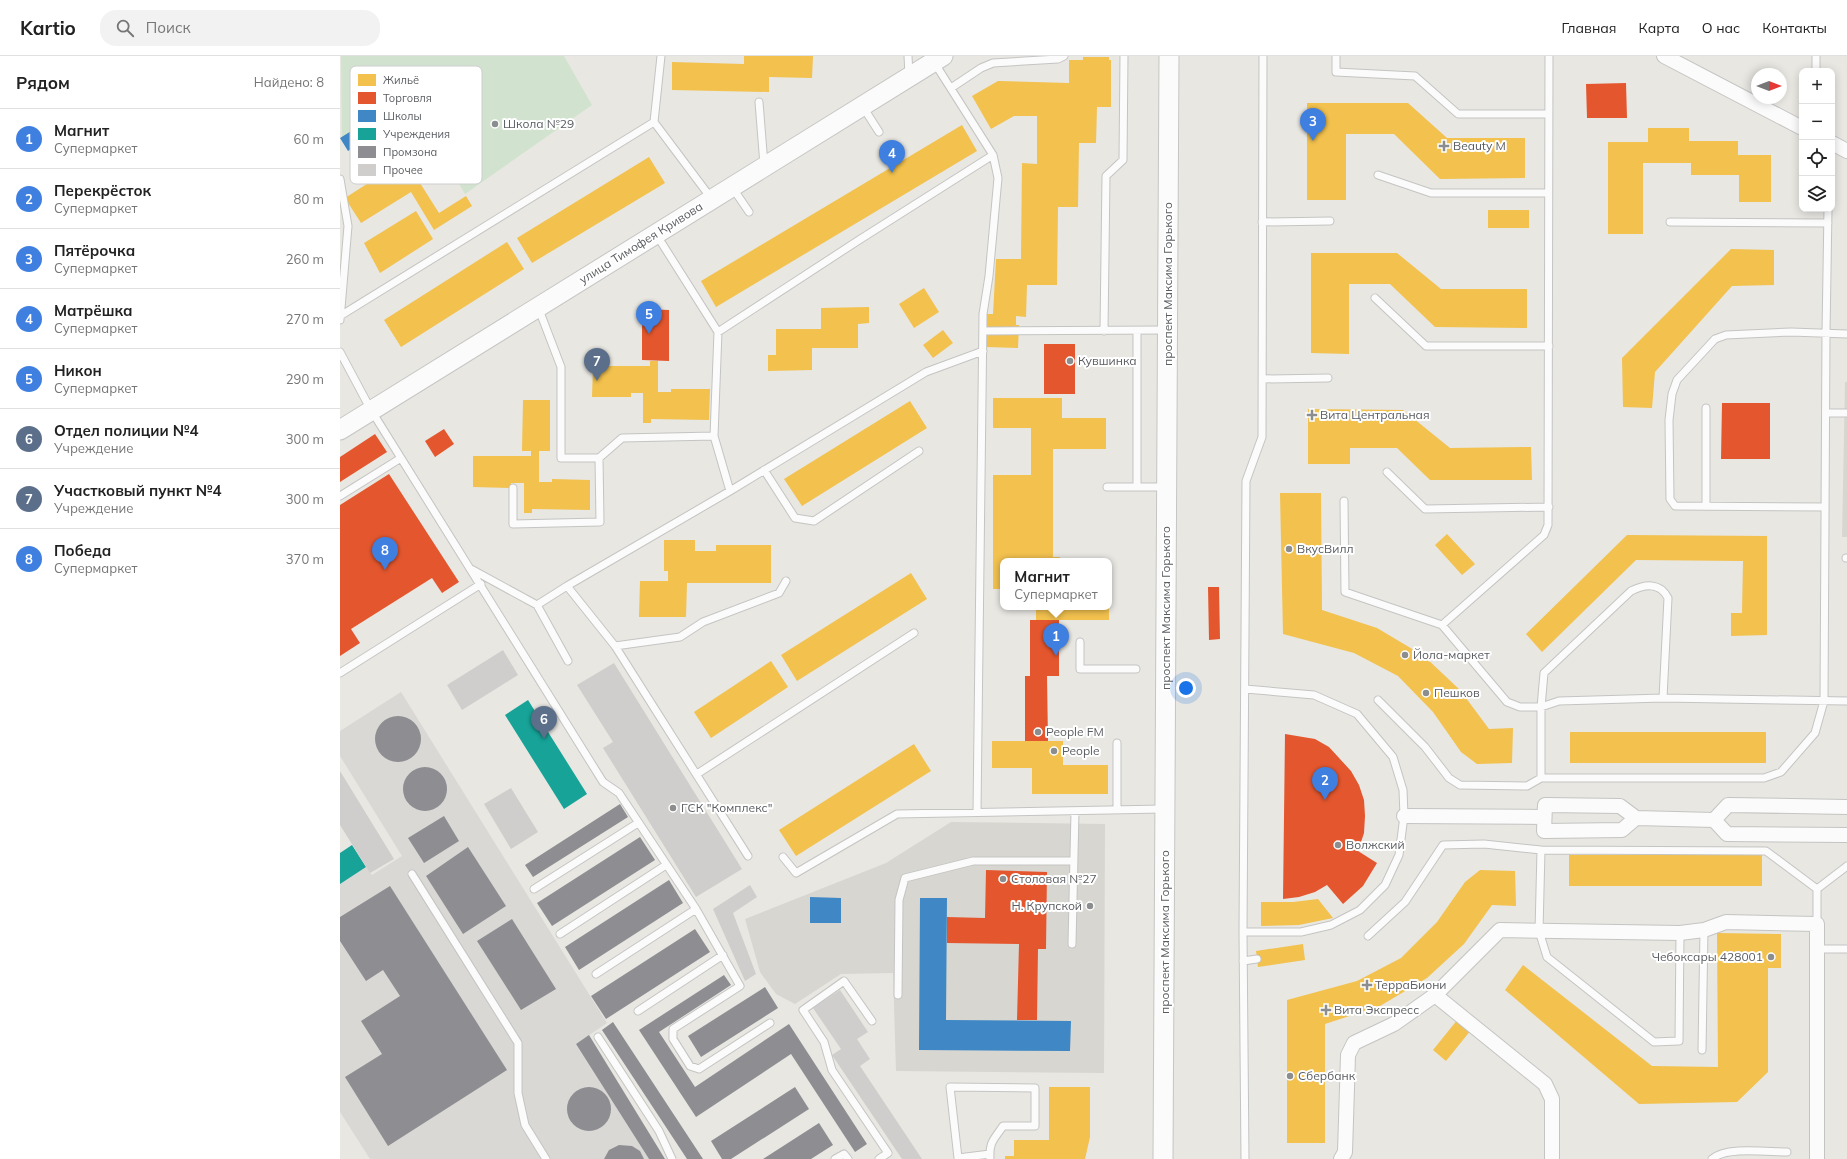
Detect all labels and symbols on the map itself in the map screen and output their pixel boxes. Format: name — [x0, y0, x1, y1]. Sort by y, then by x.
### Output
legend — [350, 66, 482, 184]
north arrow — [1751, 68, 1787, 104]
text: Жильё — [383, 73, 419, 87]
text: Торговля — [383, 91, 432, 105]
pin: 3 — [1300, 108, 1326, 141]
text: Школы — [383, 109, 422, 123]
place label: Школа №29 — [503, 116, 574, 131]
marker: Школа №29 — [490, 119, 500, 129]
text: Учреждения — [382, 127, 450, 141]
place label: Beauty M — [1453, 138, 1506, 153]
pin: 4 — [879, 140, 905, 173]
marker: Beauty M — [1438, 140, 1450, 152]
text: Промзона — [383, 145, 437, 159]
text: Прочее — [383, 163, 423, 177]
street label: улица Тимофея Кривова — [576, 198, 705, 287]
street label: проспект Максима Горького — [1160, 202, 1175, 366]
pin: 5 — [636, 301, 662, 334]
pin: 7 — [584, 348, 610, 381]
place label: Кувшинка — [1078, 353, 1137, 368]
marker: Кувшинка — [1065, 356, 1075, 366]
place label: Вита Центральная — [1320, 407, 1430, 422]
marker: Вита Центральная — [1307, 410, 1317, 420]
street label: проспект Максима Горького — [1158, 526, 1173, 690]
pin: 8 — [372, 537, 398, 570]
place label: ВкусВилл — [1297, 541, 1353, 556]
marker: ВкусВилл — [1284, 544, 1294, 554]
pin: 1 — [1043, 623, 1069, 656]
place label: Йола-маркет — [1413, 647, 1490, 662]
marker: Йола-маркет — [1400, 650, 1410, 660]
your location — [1176, 678, 1196, 698]
place label: Пешков — [1434, 685, 1480, 700]
marker: Пешков — [1421, 688, 1431, 698]
pin: 6 — [531, 706, 557, 739]
place label: People FM — [1046, 724, 1104, 739]
marker: People FM — [1033, 727, 1043, 737]
place label: People — [1062, 743, 1100, 758]
marker: People — [1049, 746, 1059, 756]
pin: 2 — [1312, 767, 1338, 800]
place label: ГСК "Комплекс" — [681, 800, 772, 815]
marker: ГСК "Комплекс" — [668, 803, 678, 813]
place label: Волжский — [1346, 837, 1405, 852]
marker: Волжский — [1333, 840, 1343, 850]
street label: проспект Максима Горького — [1157, 850, 1172, 1014]
place label: Столовая №27 — [1011, 871, 1097, 886]
marker: Столовая №27 — [998, 874, 1008, 884]
place label: Н. Крупской — [1012, 898, 1082, 913]
marker: Н. Крупской — [1085, 901, 1095, 911]
place label: Чебоксары 428001 — [1652, 949, 1763, 964]
marker: Чебоксары 428001 — [1766, 952, 1776, 962]
place label: ТерраБиони — [1375, 977, 1447, 992]
marker: ТерраБиони — [1362, 980, 1372, 990]
place label: Вита Экспресс — [1334, 1002, 1419, 1017]
marker: Вита Экспресс — [1321, 1005, 1331, 1015]
place label: Сбербанк — [1298, 1068, 1356, 1083]
marker: Сбербанк — [1285, 1071, 1295, 1081]

